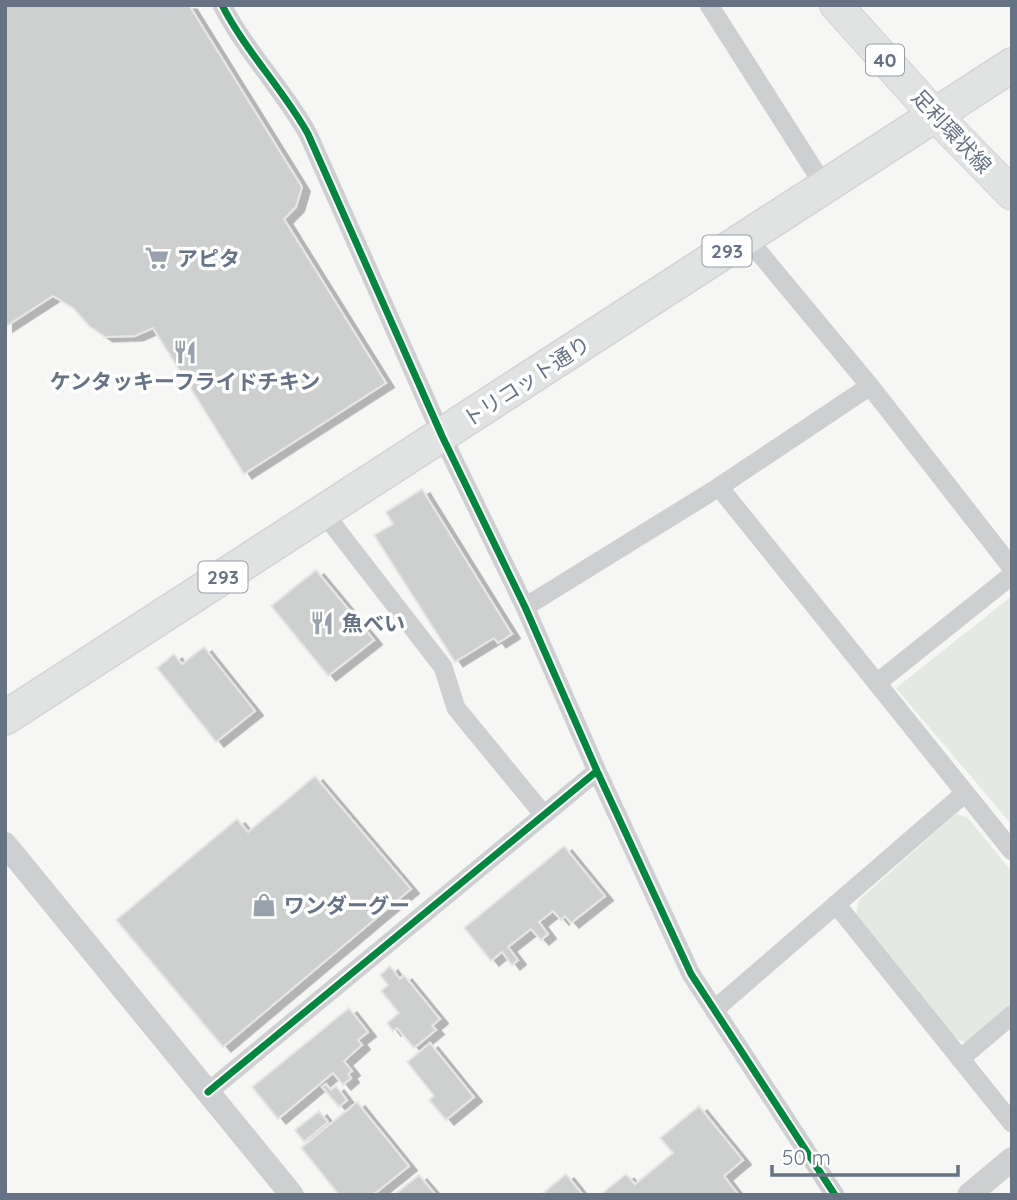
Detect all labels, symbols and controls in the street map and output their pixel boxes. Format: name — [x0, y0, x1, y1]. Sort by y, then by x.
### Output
road number: 40 — [866, 44, 904, 76]
street label: 足利環状線 — [907, 84, 997, 178]
road number: 293 — [702, 235, 752, 266]
supermarket icon: アピタ — [143, 244, 171, 272]
place label: アピタ — [177, 245, 240, 271]
street label: トリコット通り — [457, 330, 595, 432]
restaurant icon: ケンタッキーフライドチキン — [171, 338, 199, 366]
place label: ケンタッキーフライドチキン — [50, 368, 320, 394]
road number: 293 — [198, 562, 248, 592]
restaurant icon: 魚べい — [308, 609, 336, 637]
place label: 魚べい — [342, 610, 405, 636]
shop icon: ワンダーグー — [250, 891, 278, 919]
place label: ワンダーグー — [284, 892, 410, 918]
scale bar — [772, 1134, 958, 1178]
text: 50 m — [782, 1144, 831, 1170]

